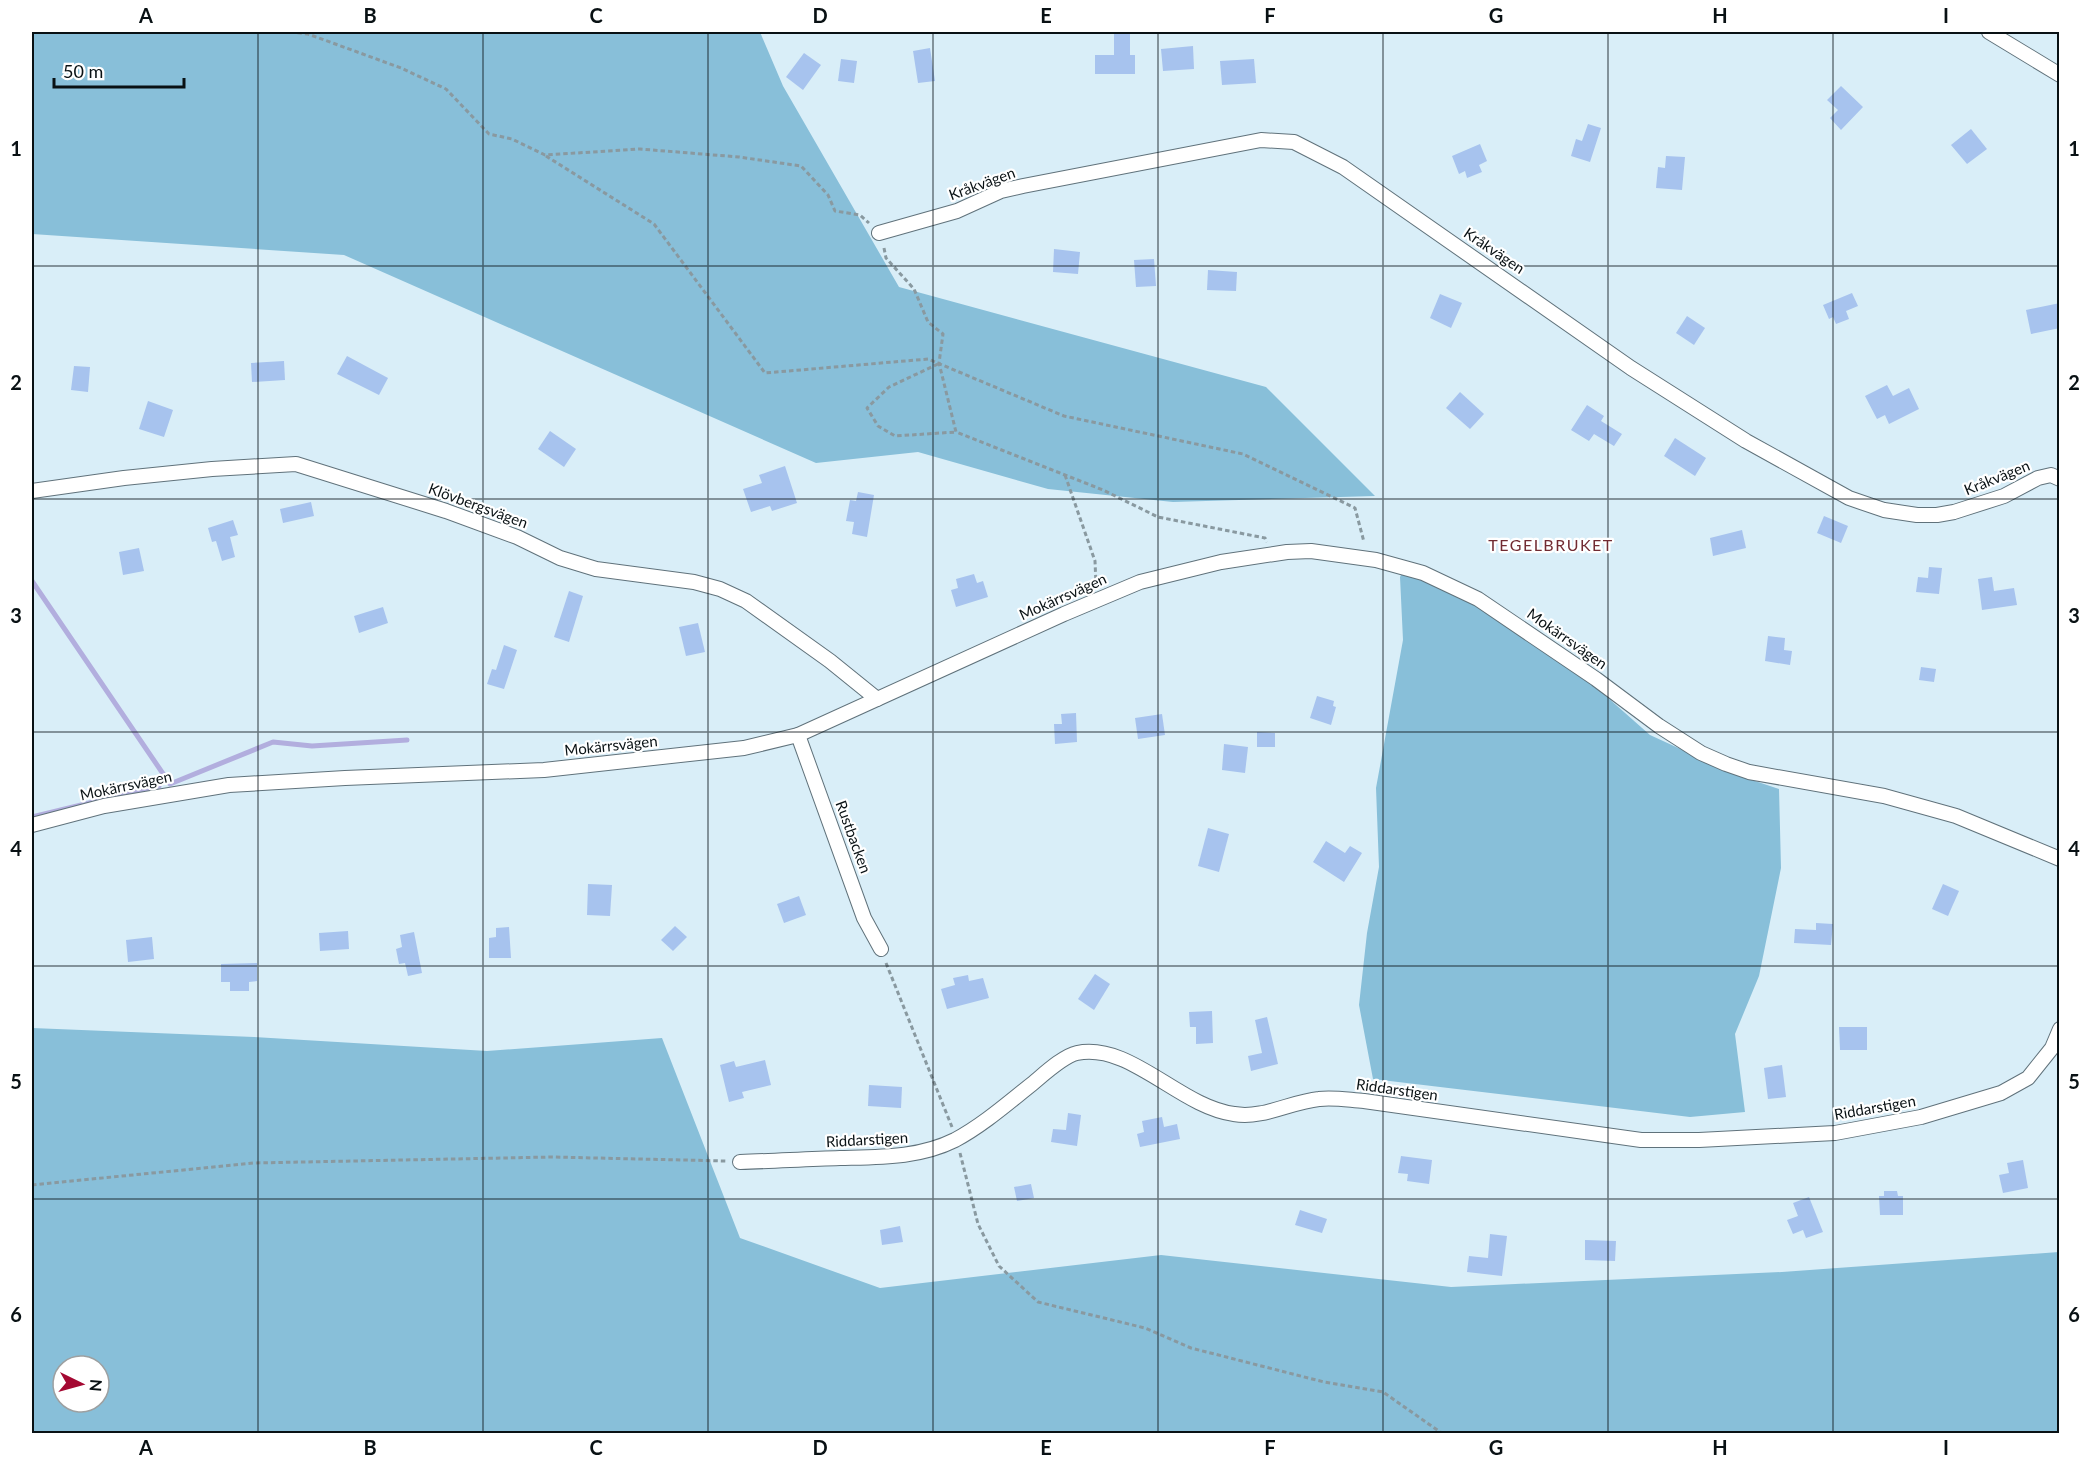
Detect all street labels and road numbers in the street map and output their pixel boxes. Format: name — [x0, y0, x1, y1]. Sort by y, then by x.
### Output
street label: Kråkvägen — [946, 163, 1017, 203]
street label: Kråkvägen — [1461, 223, 1528, 277]
street label: Kråkvägen — [1961, 456, 2032, 498]
street label: Klövbergsvägen — [426, 479, 530, 531]
street label: Mokärrsvägen — [1016, 569, 1109, 623]
street label: Mokärrsvägen — [1524, 604, 1611, 672]
street label: Mokärrsvägen — [563, 731, 658, 759]
street label: Mokärrsvägen — [78, 766, 173, 804]
street label: Rustbacken — [833, 798, 875, 875]
street label: Riddarstigen — [1355, 1074, 1439, 1104]
street label: Riddarstigen — [1833, 1091, 1917, 1123]
street label: Riddarstigen — [825, 1128, 909, 1150]

